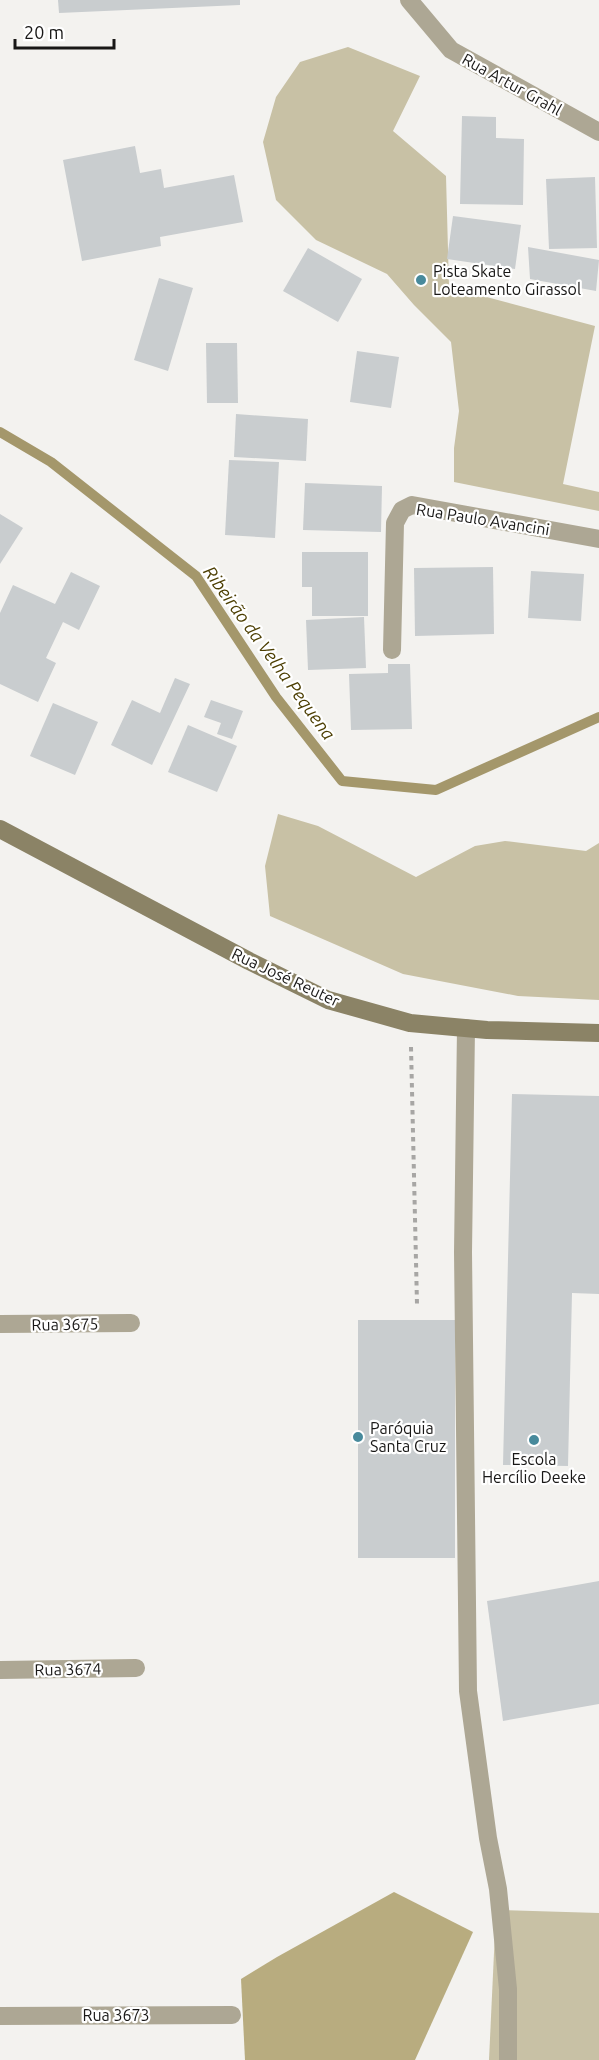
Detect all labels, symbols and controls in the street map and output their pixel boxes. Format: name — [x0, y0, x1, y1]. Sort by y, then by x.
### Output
scale bar — [15, 12, 114, 50]
text: 20 m — [24, 22, 64, 42]
street label: Rua Artur Grahl — [459, 49, 565, 119]
place label: Pista Skate Loteamento Girassol — [433, 262, 581, 298]
marker: Pista Skate Loteamento Girassol — [414, 273, 428, 287]
street label: Rua Paulo Avancini — [415, 500, 551, 538]
water label: Ribeirão da Velha Pequena — [200, 562, 340, 743]
street label: Rua José Reuter — [229, 944, 343, 1010]
street label: Rua 3675 — [31, 1314, 99, 1334]
place label: Paróquia Santa Cruz — [370, 1419, 446, 1455]
marker: Paróquia Santa Cruz — [351, 1430, 365, 1444]
marker: Escola Hercílio Deeke — [527, 1433, 541, 1447]
place label: Escola Hercílio Deeke — [482, 1450, 586, 1486]
street label: Rua 3674 — [34, 1659, 102, 1679]
street label: Rua 3673 — [82, 2006, 150, 2024]

